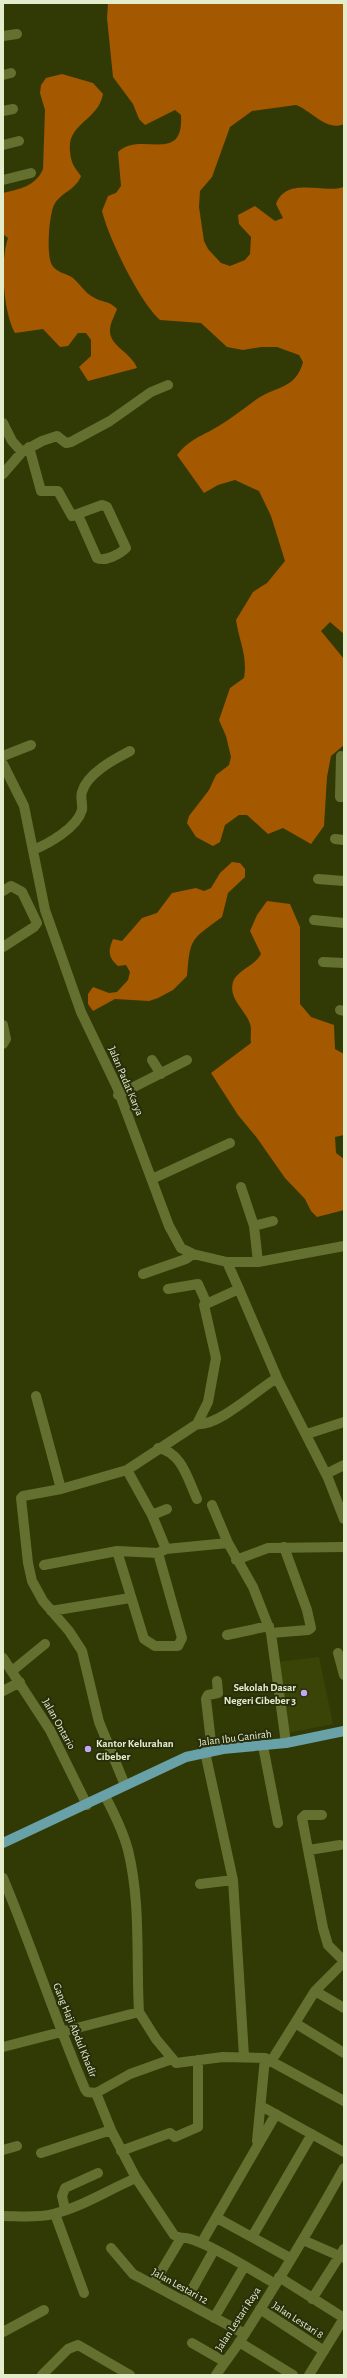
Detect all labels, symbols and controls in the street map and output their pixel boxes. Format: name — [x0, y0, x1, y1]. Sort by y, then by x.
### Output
street label: Jalan Padat Karya — [106, 1045, 146, 1117]
place label: Sekolah Dasar Negeri Cibeber 3 — [224, 1682, 296, 1706]
marker: Sekolah Dasar Negeri Cibeber 3 — [299, 1688, 309, 1698]
street label: Jalan Ontario — [41, 1697, 77, 1751]
street label: Jalan Ibu Ganirah — [198, 1728, 272, 1748]
place label: Kantor Kelurahan Cibeber — [96, 1738, 174, 1762]
marker: Kantor Kelurahan Cibeber — [83, 1744, 93, 1754]
street label: Gang Haji Abdul Khadir — [51, 1981, 99, 2079]
street label: Jalan Lestari 12 — [150, 2266, 210, 2306]
street label: Jalan Lestari Raya — [213, 2285, 263, 2353]
street label: Jalan Lestari 8 — [270, 2299, 326, 2341]

